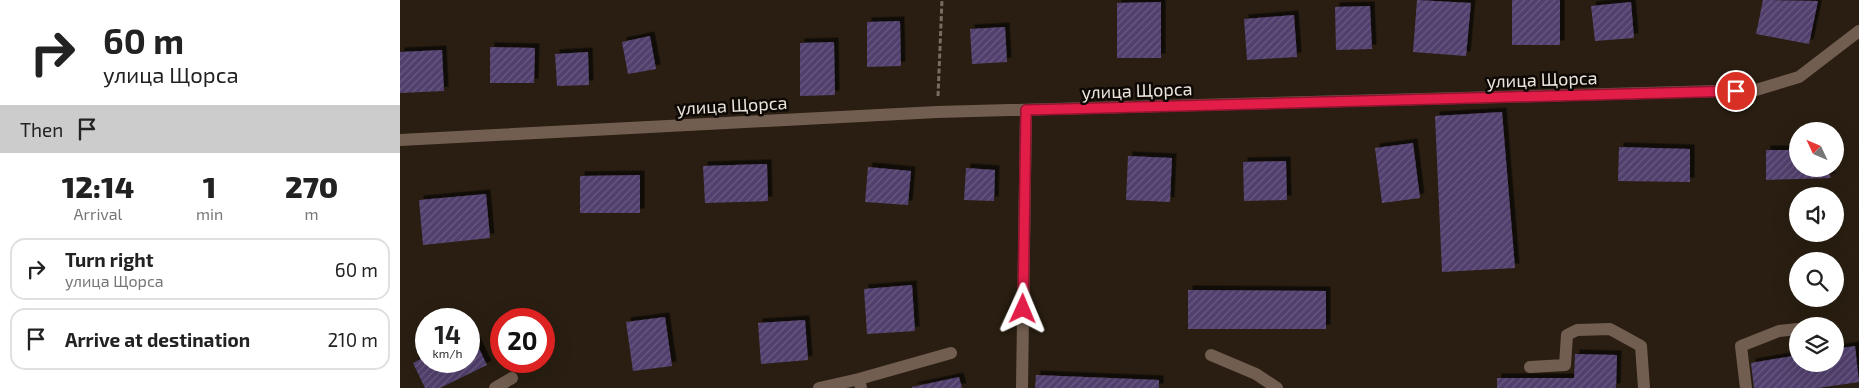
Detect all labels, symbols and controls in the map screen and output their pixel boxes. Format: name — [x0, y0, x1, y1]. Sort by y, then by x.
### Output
text: 60 m — [103, 19, 184, 61]
icon: right — [20, 20, 85, 85]
text: улица Щорса — [103, 61, 239, 87]
street label: улица Щорса — [1486, 66, 1598, 92]
pin — [1715, 70, 1757, 112]
street label: улица Щорса — [1081, 77, 1193, 103]
icon: arrive — [1722, 77, 1750, 105]
street label: улица Щорса — [676, 91, 788, 119]
icon: arrive — [73, 115, 101, 143]
text: Then — [20, 118, 63, 141]
north arrow — [1789, 122, 1844, 178]
map controls — [1789, 122, 1844, 372]
text: 12:14 — [62, 168, 134, 204]
text: 1 — [203, 168, 216, 204]
text: 270 — [285, 168, 338, 204]
button: sound — [1789, 187, 1844, 242]
text: Arrival — [74, 204, 122, 223]
text: min — [196, 204, 223, 223]
text: m — [305, 204, 319, 223]
text: Turn right — [65, 248, 153, 271]
button: search — [1789, 252, 1844, 307]
icon: right — [22, 255, 50, 283]
text: 60 m — [335, 258, 378, 281]
text: улица Щорса — [65, 271, 164, 290]
position arrow — [996, 282, 1048, 334]
speed limit sign: 20 — [490, 308, 555, 373]
button: layers — [1789, 317, 1844, 372]
text: 14 — [434, 319, 461, 349]
icon: arrive — [22, 325, 50, 353]
text: Arrive at destination — [65, 328, 250, 351]
text: 210 m — [327, 328, 378, 351]
text: km/h — [433, 346, 462, 360]

